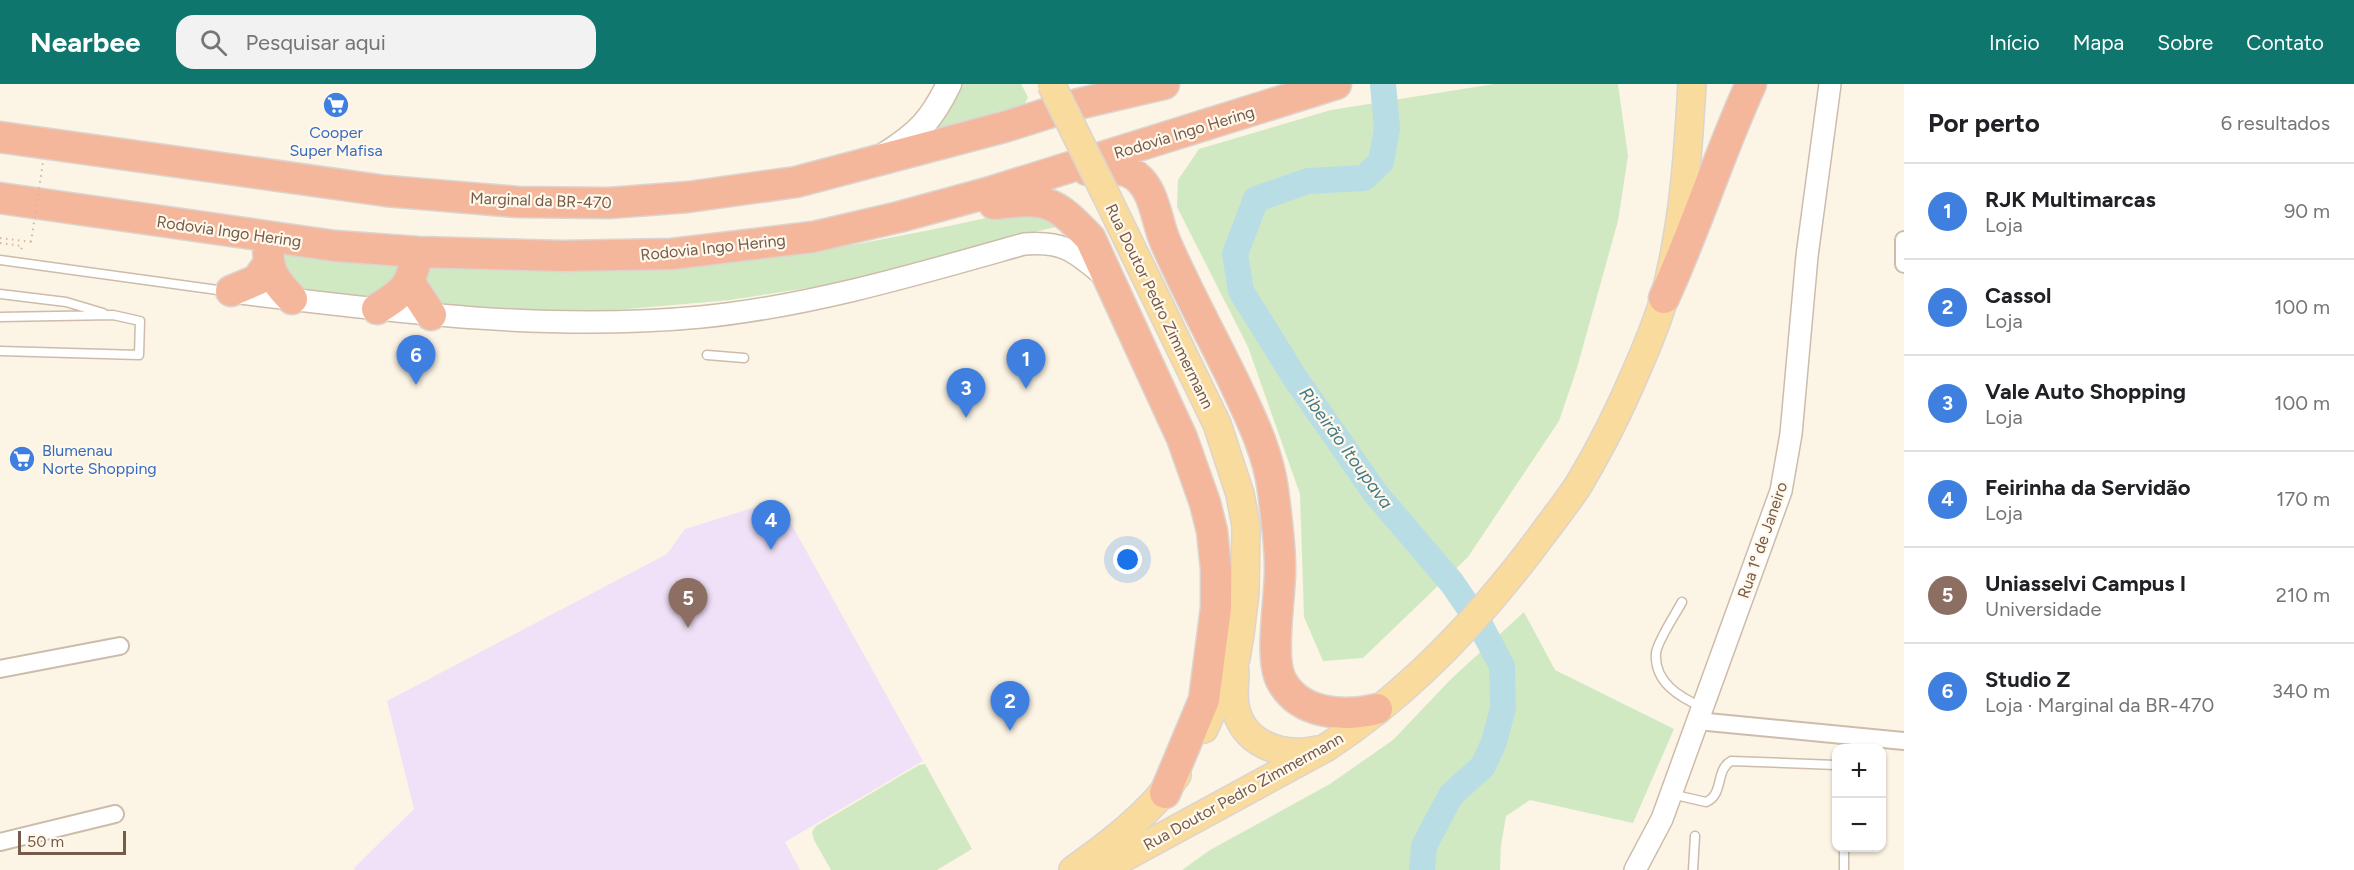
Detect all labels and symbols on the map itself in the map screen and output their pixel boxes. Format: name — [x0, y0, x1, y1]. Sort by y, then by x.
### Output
supermarket icon: Cooper Super Mafisa — [321, 90, 351, 120]
street label: Rodovia Ingo Hering — [1112, 102, 1257, 163]
place label: Cooper Super Mafisa — [289, 123, 383, 160]
street label: Marginal da BR-470 — [470, 189, 612, 212]
street label: Rua Doutor Pedro Zimmermann — [1102, 201, 1218, 412]
street label: Rodovia Ingo Hering — [155, 212, 303, 251]
street label: Rodovia Ingo Hering — [639, 230, 787, 265]
pin: 6 — [396, 336, 436, 385]
pin: 1 — [1006, 340, 1046, 389]
pin: 3 — [946, 368, 986, 418]
water label: Ribeirão Itoupava — [1295, 383, 1398, 513]
place label: Blumenau Norte Shopping — [42, 441, 157, 478]
supermarket icon: Blumenau Norte Shopping — [7, 444, 37, 474]
street label: Rua 1º de Janeiro — [1734, 479, 1791, 601]
pin: 4 — [752, 500, 790, 550]
your location — [1113, 545, 1142, 574]
pin: 5 — [668, 578, 708, 628]
pin: 2 — [990, 682, 1030, 731]
street label: Rua Doutor Pedro Zimmermann — [1140, 728, 1347, 854]
scale bar — [18, 828, 126, 856]

